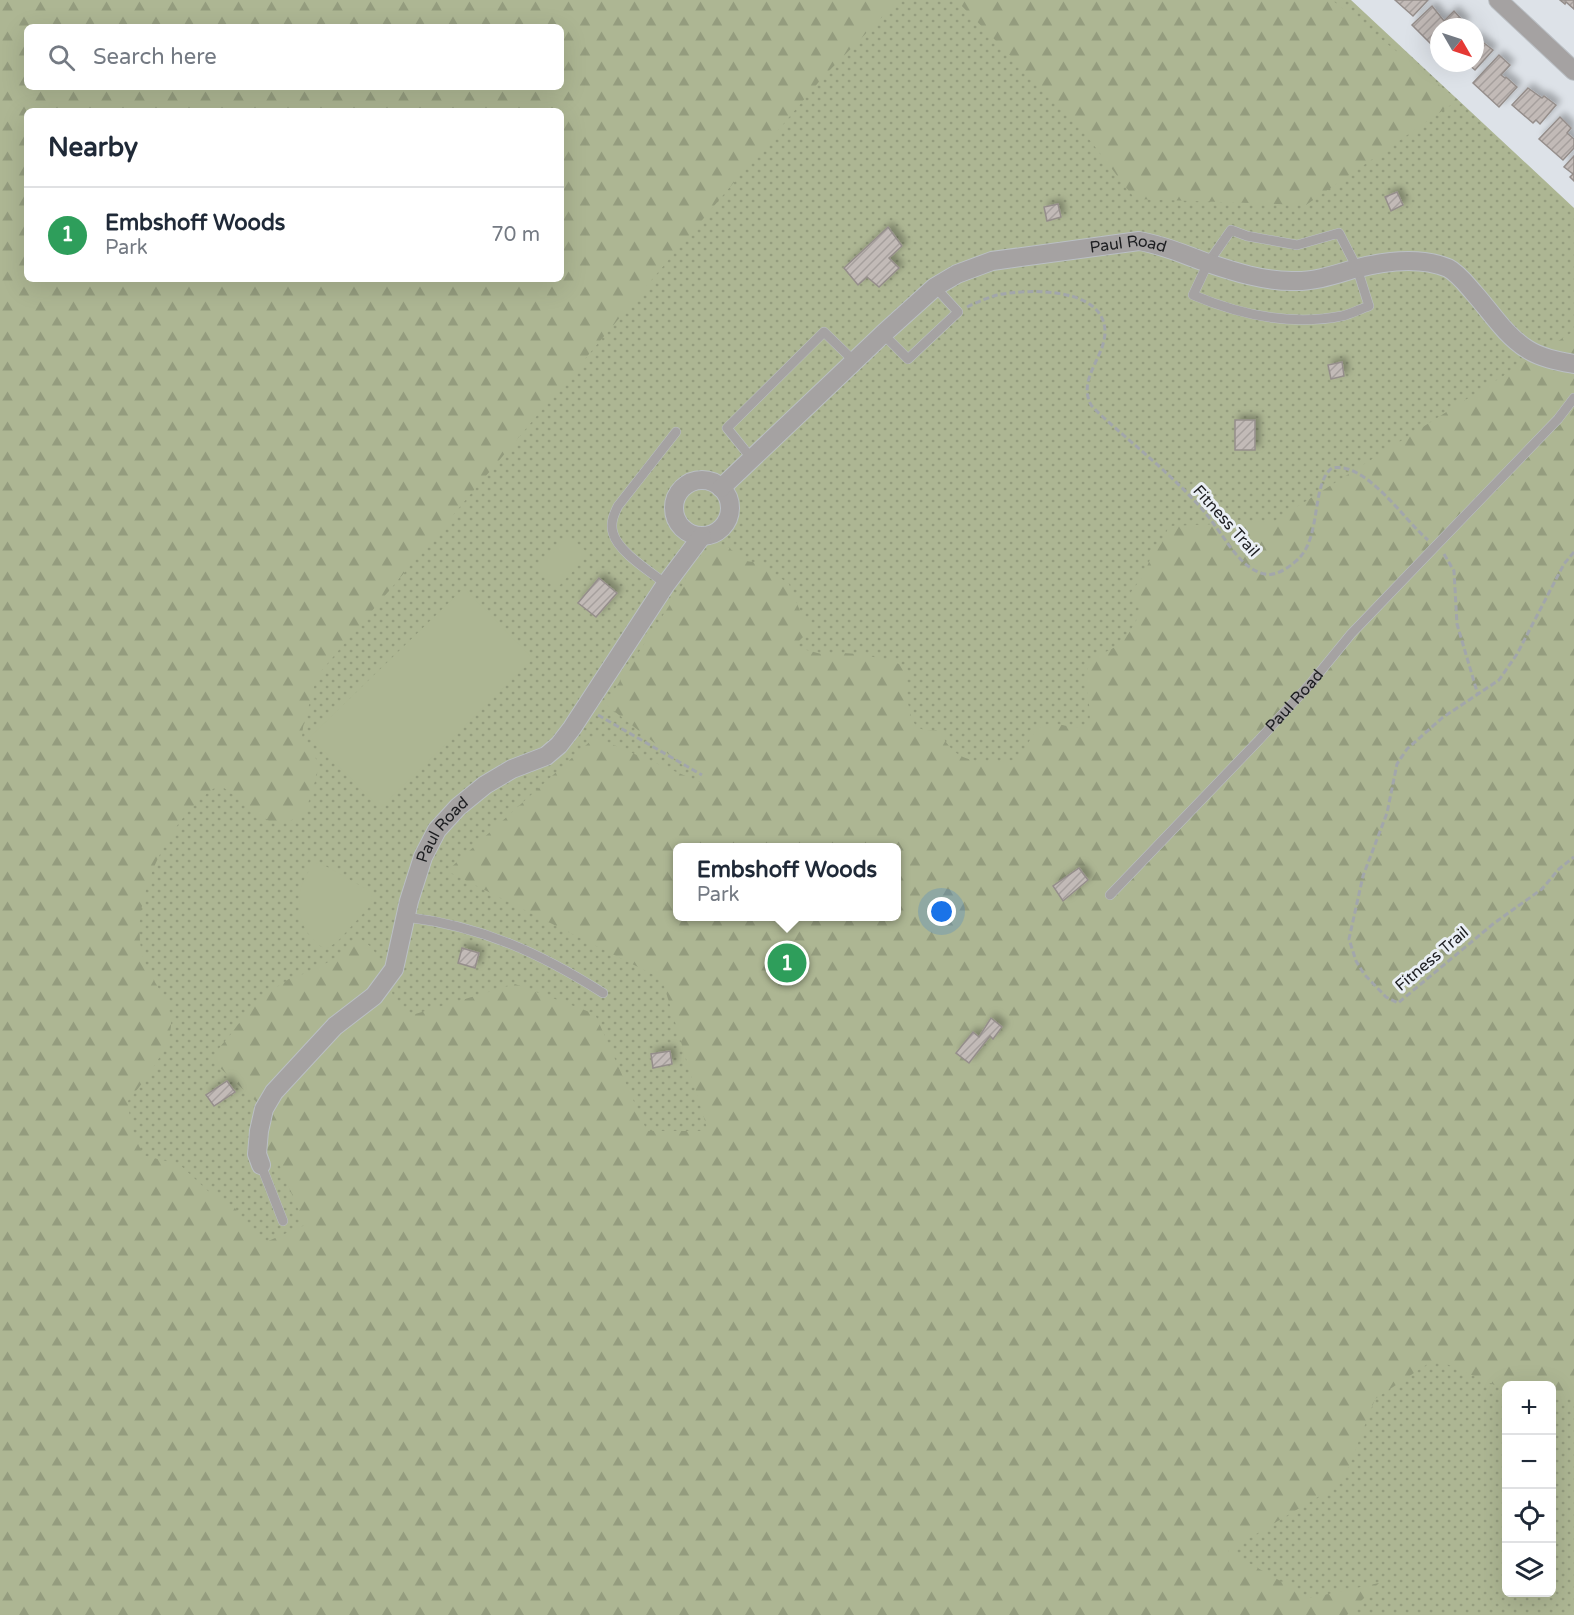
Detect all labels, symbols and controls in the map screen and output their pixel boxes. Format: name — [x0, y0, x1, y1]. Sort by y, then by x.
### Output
north arrow — [1430, 18, 1484, 72]
search box — [24, 24, 564, 90]
icon: search — [45, 41, 78, 74]
text: Search here — [93, 44, 217, 70]
text: Nearby — [48, 132, 138, 163]
text: Embshoff Woods — [105, 210, 285, 236]
text: 1 — [61, 223, 74, 247]
text: 70 m — [491, 223, 540, 247]
street label: Paul Road — [1089, 231, 1169, 258]
text: Park — [105, 236, 148, 260]
street label: Fitness Trail — [1189, 481, 1263, 561]
street label: Paul Road — [1261, 665, 1328, 736]
street label: Paul Road — [412, 793, 473, 865]
popup — [673, 843, 901, 921]
text: Embshoff Woods — [697, 857, 877, 883]
text: Park — [697, 883, 740, 907]
your location — [927, 897, 956, 926]
street label: Fitness Trail — [1391, 922, 1473, 996]
pin: 1 — [768, 940, 806, 986]
map controls — [1502, 1381, 1556, 1597]
button: + — [1502, 1381, 1556, 1435]
button: − — [1502, 1435, 1556, 1489]
button: locate — [1502, 1489, 1556, 1543]
button: layers — [1502, 1543, 1556, 1597]

